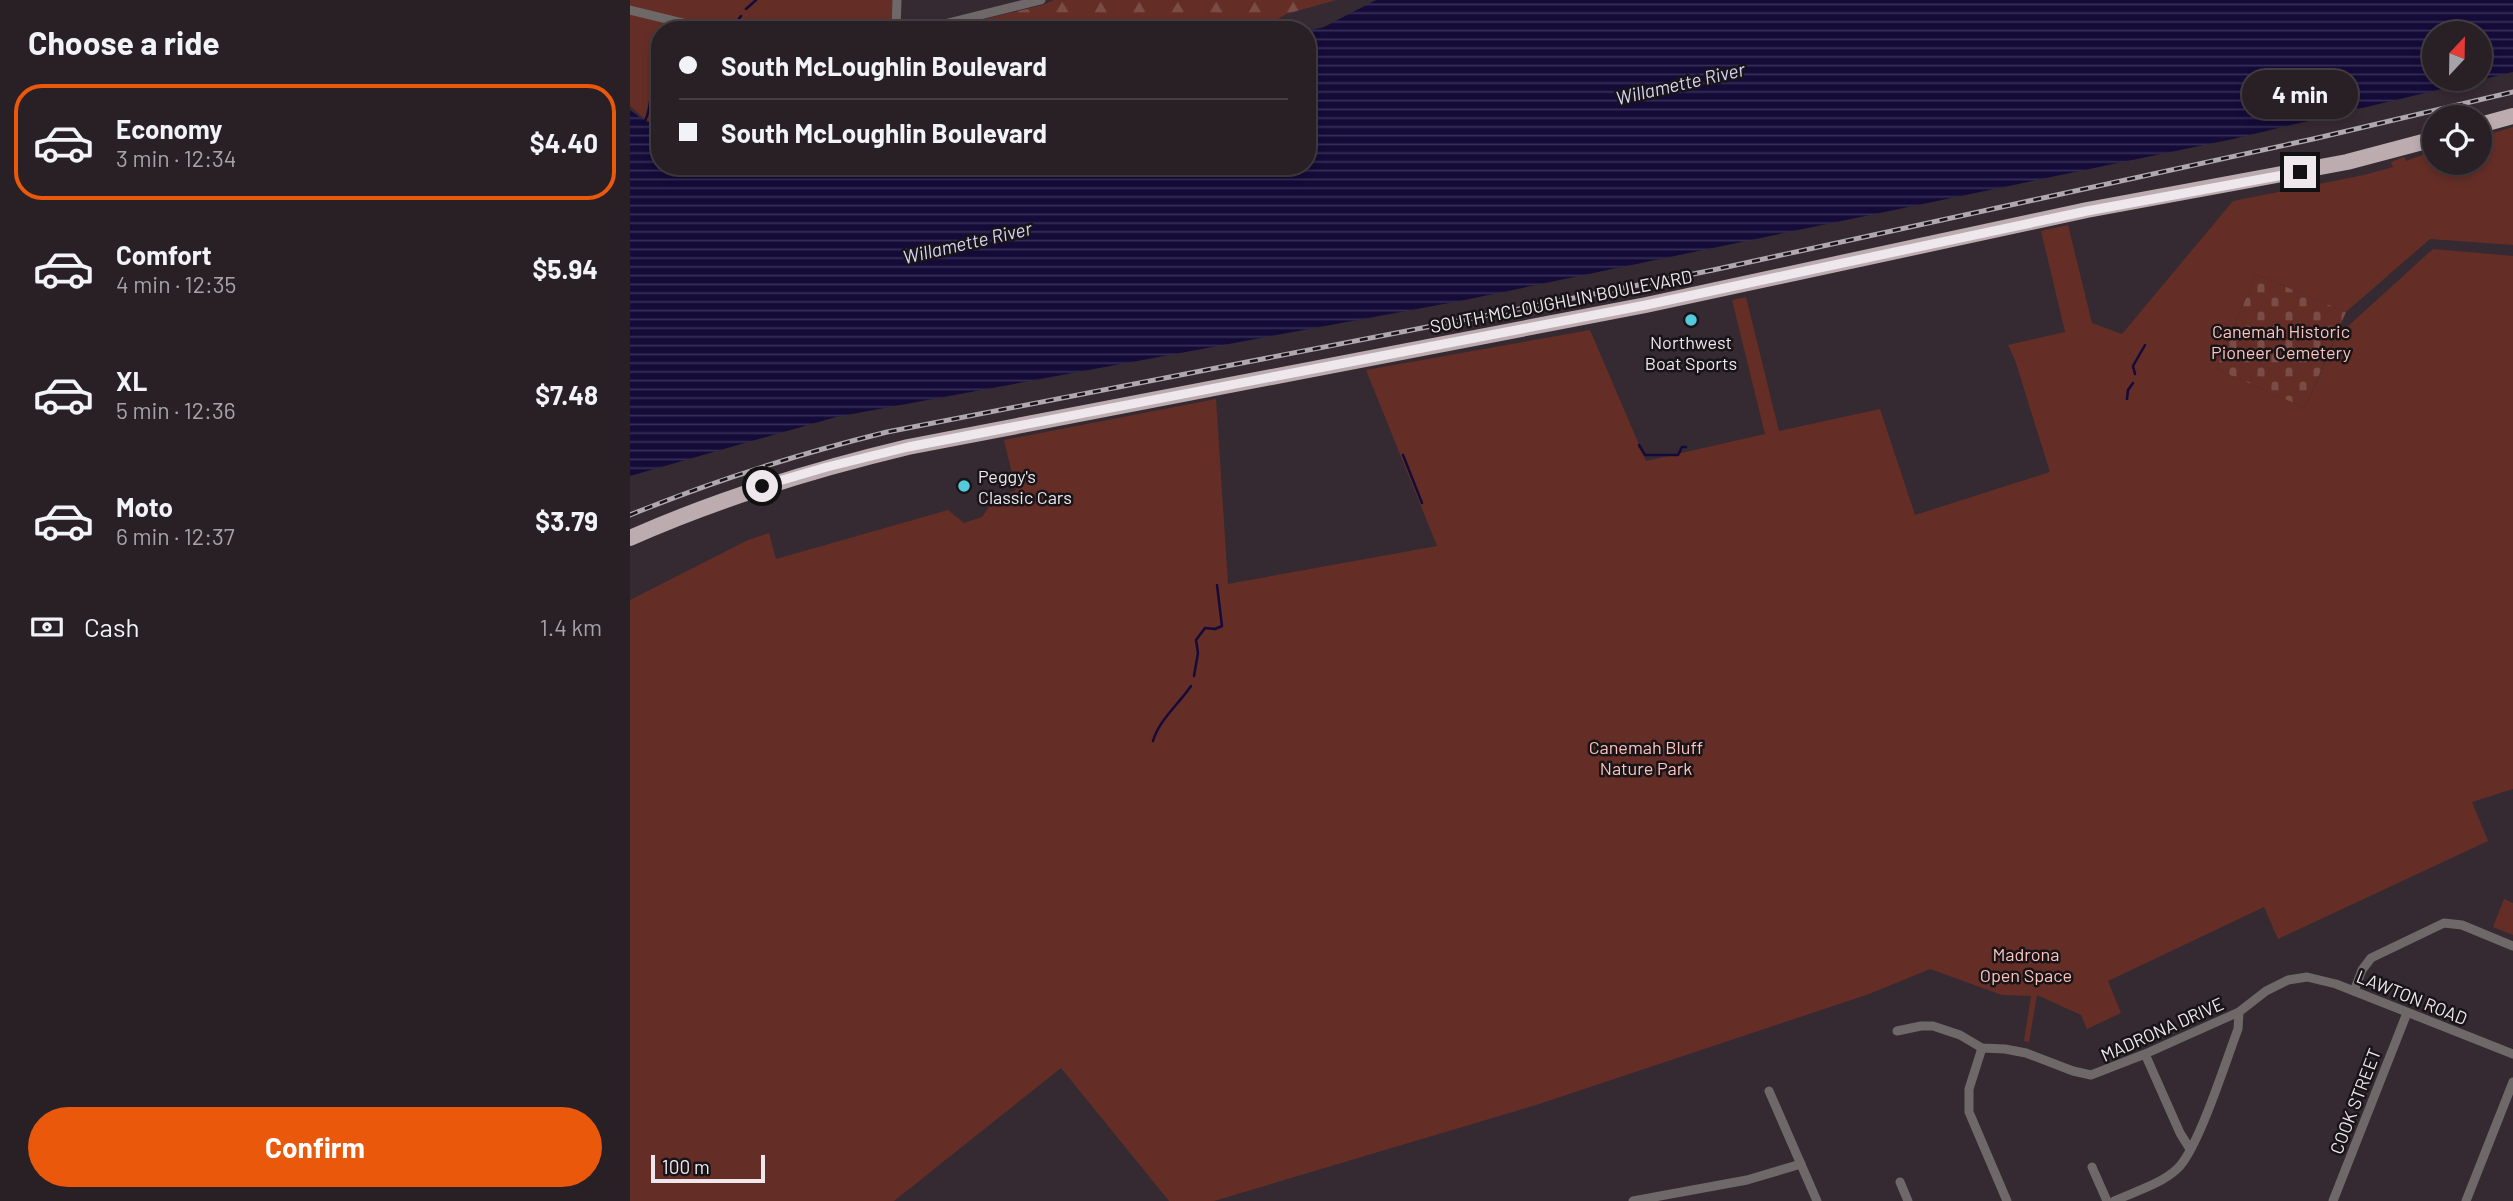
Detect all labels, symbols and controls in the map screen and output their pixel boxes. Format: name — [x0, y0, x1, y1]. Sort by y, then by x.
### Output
north arrow — [2422, 21, 2492, 91]
map controls — [2422, 21, 2492, 175]
text: Choose a ride — [28, 23, 220, 61]
text: South McLoughlin Boulevard — [721, 50, 1047, 81]
water label: Willamette River — [1613, 57, 1748, 109]
callout: 4 min — [2242, 71, 2358, 120]
text: 4 min — [2272, 80, 2328, 108]
button: locate — [2422, 105, 2492, 175]
icon: car — [32, 111, 95, 174]
text: Economy — [116, 113, 222, 144]
text: South McLoughlin Boulevard — [721, 117, 1047, 148]
text: $4.40 — [530, 127, 598, 158]
text: 3 min · 12:34 — [116, 144, 236, 172]
route end — [2284, 156, 2316, 188]
water label: Willamette River — [900, 216, 1035, 268]
icon: car — [32, 237, 95, 300]
text: Comfort — [116, 239, 212, 270]
text: $5.94 — [533, 253, 598, 284]
street label: SOUTH MCLOUGHLIN BOULEVARD — [1428, 265, 1694, 337]
text: 4 min · 12:35 — [116, 270, 236, 298]
marker: Northwest Boat Sports — [1683, 312, 1699, 328]
park label: Canemah Historic Pioneer Cemetery — [2211, 320, 2351, 363]
place label: Northwest Boat Sports — [1645, 331, 1737, 374]
icon: car — [32, 363, 95, 426]
text: XL — [116, 365, 147, 396]
text: $7.48 — [535, 379, 598, 410]
text: 5 min · 12:36 — [116, 396, 236, 424]
place label: Peggy's Classic Cars — [978, 465, 1072, 508]
route start — [746, 470, 778, 502]
marker: Peggy's Classic Cars — [956, 478, 972, 494]
icon: car — [32, 489, 95, 552]
text: Moto — [116, 491, 173, 522]
text: $3.79 — [535, 505, 598, 536]
text: 6 min · 12:37 — [116, 522, 235, 550]
icon: cash — [28, 608, 66, 646]
text: Cash — [84, 611, 139, 642]
text: 1.4 km — [540, 613, 602, 641]
park label: Canemah Bluff Nature Park — [1589, 736, 1703, 779]
park label: Madrona Open Space — [1980, 943, 2072, 986]
street label: LAWTON ROAD — [2353, 965, 2471, 1029]
street label: MADRONA DRIVE — [2097, 992, 2227, 1066]
street label: COOK STREET — [2325, 1045, 2385, 1157]
button: Confirm — [28, 1107, 602, 1187]
scale bar — [651, 1152, 765, 1184]
text: 100 m — [662, 1155, 710, 1178]

